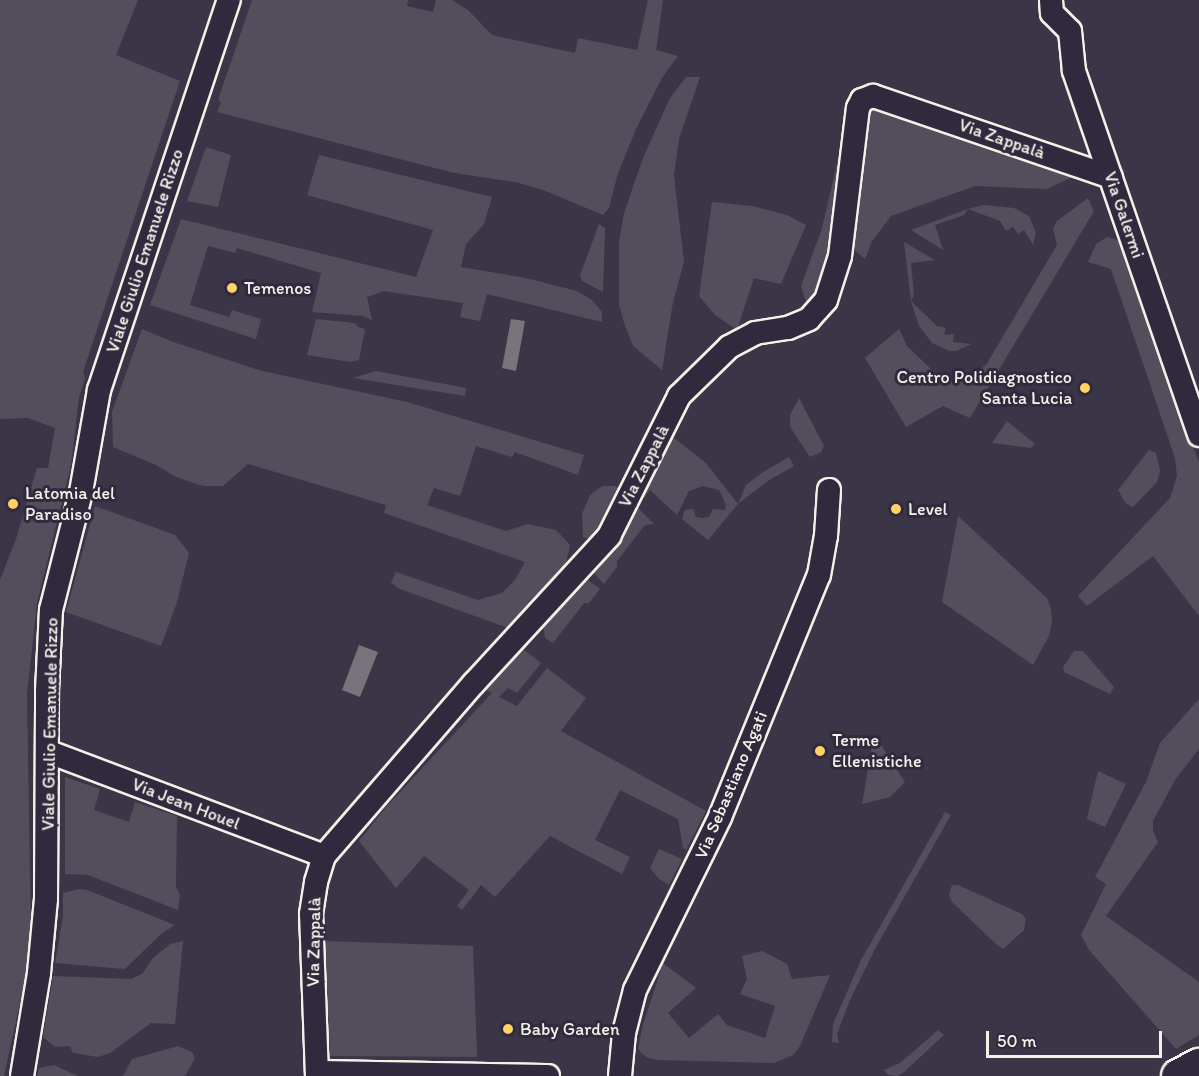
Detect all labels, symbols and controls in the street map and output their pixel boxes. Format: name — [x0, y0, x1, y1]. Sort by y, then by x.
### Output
street label: Via Zappalà — [956, 114, 1048, 164]
street label: Viale Giulio Emanuele Rizzo — [102, 146, 188, 356]
street label: Via Galermi — [1099, 169, 1149, 261]
place label: Temenos — [244, 277, 311, 299]
marker: Temenos — [225, 281, 239, 295]
place label: Centro Polidiagnostico Santa Lucia — [897, 367, 1072, 410]
marker: Centro Polidiagnostico Santa Lucia — [1076, 379, 1094, 397]
street label: Via Zappalà — [614, 421, 674, 511]
place label: Latomia del Paradiso — [25, 483, 115, 526]
marker: Latomia del Paradiso — [6, 497, 20, 511]
place label: Level — [908, 498, 948, 520]
marker: Level — [889, 502, 903, 516]
street label: Viale Giulio Emanuele Rizzo — [37, 617, 63, 831]
street label: Via Sebastiano Agati — [690, 708, 772, 862]
place label: Terme Ellenistiche — [832, 730, 922, 772]
marker: Terme Ellenistiche — [813, 744, 827, 758]
street label: Via Jean Houel — [129, 774, 243, 834]
street label: Via Zappalà — [302, 897, 326, 987]
place label: Baby Garden — [520, 1018, 620, 1040]
scale bar — [989, 1019, 1164, 1057]
marker: Baby Garden — [501, 1022, 515, 1036]
text: 50 m — [997, 1030, 1037, 1052]

